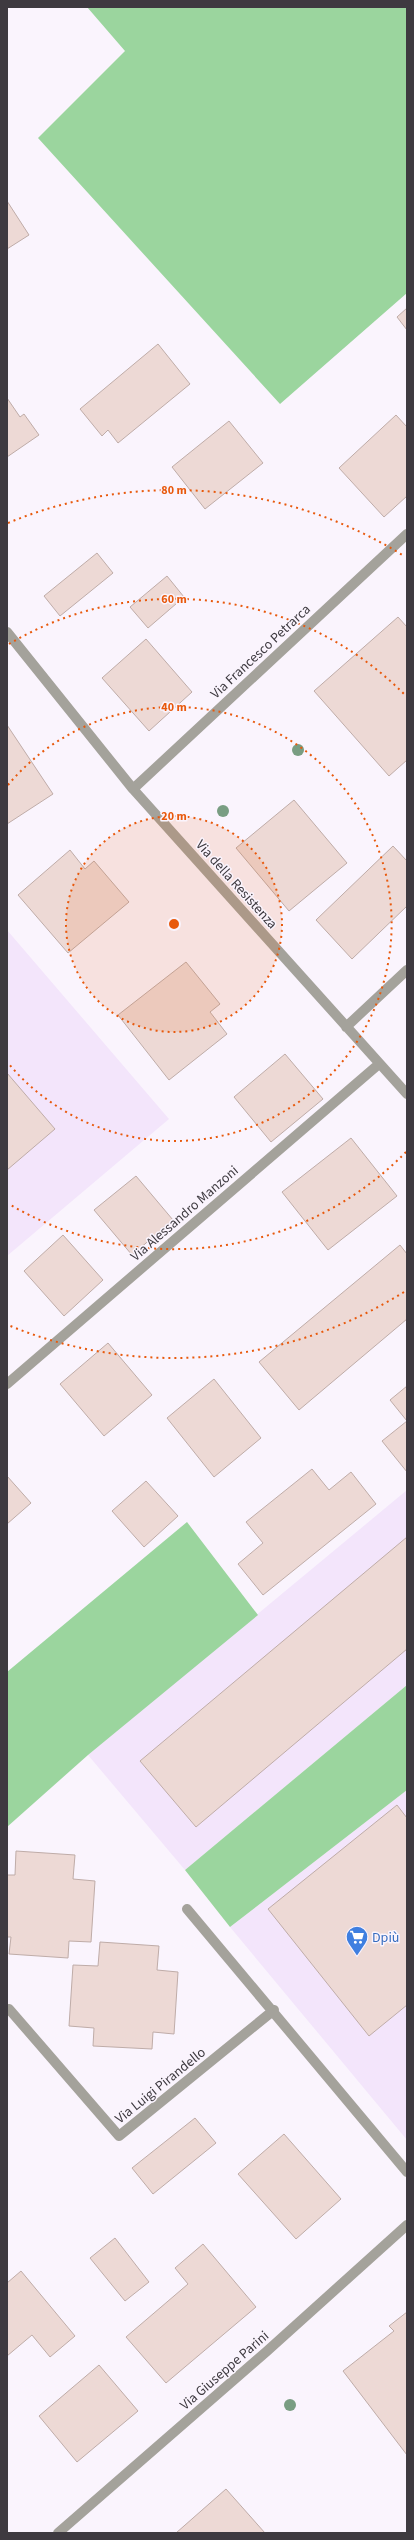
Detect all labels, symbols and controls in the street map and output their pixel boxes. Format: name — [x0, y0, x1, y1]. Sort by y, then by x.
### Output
text: 80 m — [161, 482, 187, 499]
text: 60 m — [161, 591, 187, 608]
street label: Via Francesco Petrarca — [206, 600, 315, 704]
text: 40 m — [161, 699, 187, 716]
text: 20 m — [161, 808, 187, 825]
street label: Via della Resistenza — [191, 836, 282, 934]
centre of rings — [167, 917, 181, 931]
street label: Via Alessandro Manzoni — [126, 1161, 243, 1266]
supermarket icon: Dpiù — [344, 1924, 370, 1957]
place label: Dpiù — [372, 1928, 399, 1948]
street label: Via Luigi Pirandello — [111, 2043, 210, 2129]
street label: Via Giuseppe Parini — [176, 2326, 274, 2415]

